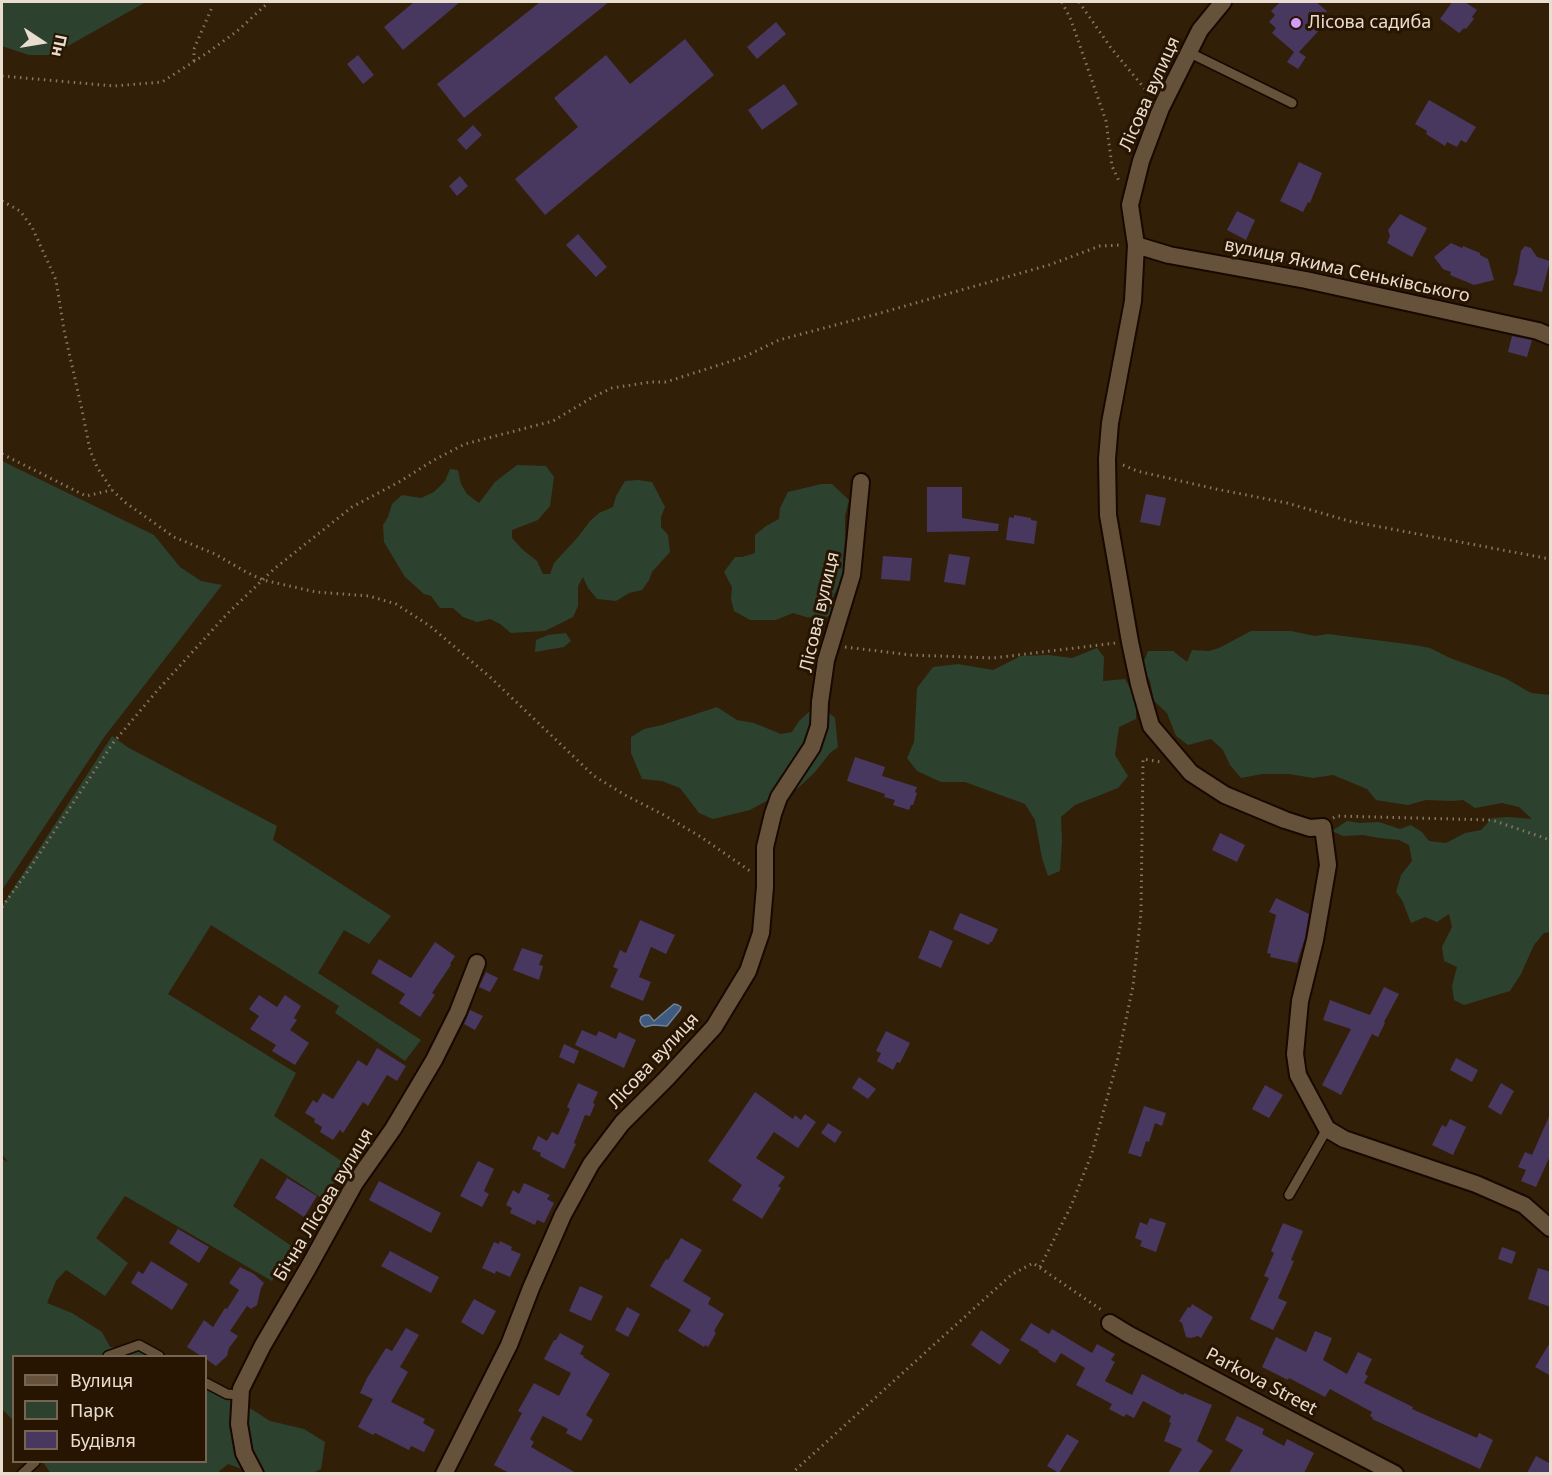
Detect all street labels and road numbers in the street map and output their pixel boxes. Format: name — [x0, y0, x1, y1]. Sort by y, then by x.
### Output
street label: Лісова вулиця — [1115, 34, 1185, 154]
street label: вулиця Якима Сеньківського — [1222, 234, 1472, 308]
street label: Лісова вулиця — [796, 550, 844, 674]
street label: Лісова вулиця — [604, 1009, 704, 1113]
street label: Бічна Лісова вулиця — [270, 1124, 378, 1286]
street label: Parkova Street — [1202, 1344, 1320, 1420]

